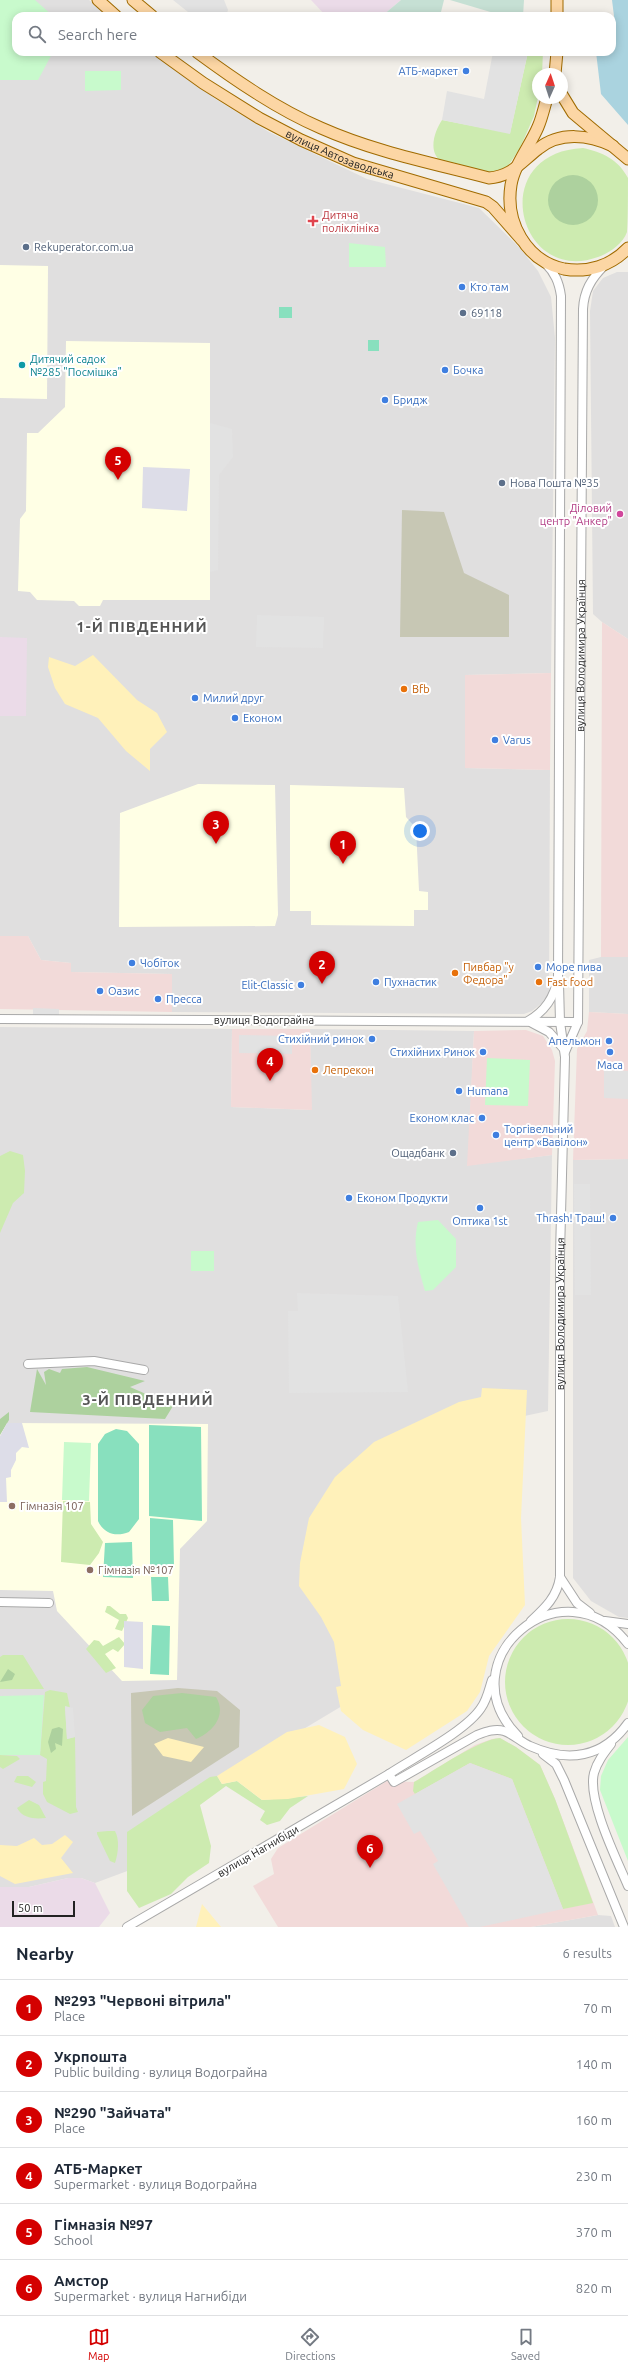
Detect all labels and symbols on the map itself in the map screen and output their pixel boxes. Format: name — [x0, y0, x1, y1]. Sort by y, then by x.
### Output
place label: АТБ-маркет — [399, 65, 458, 77]
marker: АТБ-маркет — [461, 66, 471, 76]
north arrow — [532, 68, 568, 104]
street label: вулиця Автозаводська — [284, 127, 395, 181]
place label: Дитяча поліклініка — [322, 209, 379, 234]
marker: Дитяча поліклініка — [307, 215, 319, 227]
place label: Rekuperator.com.ua — [34, 241, 134, 253]
marker: Rekuperator.com.ua — [21, 242, 31, 252]
place label: Кто там — [470, 281, 509, 293]
marker: Кто там — [457, 282, 467, 292]
place label: 69118 — [471, 307, 502, 319]
marker: 69118 — [458, 308, 468, 318]
place label: Дитячий садок №285 "Посмішка" — [30, 353, 122, 378]
marker: Дитячий садок №285 "Посмішка" — [17, 360, 27, 370]
place label: Бочка — [453, 364, 483, 376]
marker: Бочка — [440, 365, 450, 375]
place label: Бридж — [393, 394, 428, 406]
marker: Бридж — [380, 395, 390, 405]
pin: 5 — [105, 447, 131, 480]
place label: Нова Пошта №35 — [510, 477, 599, 489]
marker: Нова Пошта №35 — [497, 478, 507, 488]
place label: Діловий центр "Анкер" — [540, 502, 612, 527]
marker: Діловий центр "Анкер" — [615, 509, 625, 519]
street label: вулиця Володимира Українця — [574, 579, 587, 732]
district label: 1-Й ПІВДЕННИЙ — [76, 617, 208, 635]
place label: Bfb — [412, 683, 430, 695]
marker: Bfb — [399, 684, 409, 694]
place label: Милий друг — [203, 692, 264, 704]
marker: Милий друг — [190, 693, 200, 703]
place label: Економ — [243, 712, 282, 724]
marker: Економ — [230, 713, 240, 723]
place label: Varus — [503, 734, 531, 746]
marker: Varus — [490, 735, 500, 745]
pin: 3 — [203, 811, 229, 844]
your location — [410, 821, 430, 841]
pin: 1 — [330, 831, 356, 864]
pin: 2 — [309, 951, 335, 984]
place label: Чобіток — [140, 957, 180, 969]
marker: Чобіток — [127, 958, 137, 968]
place label: Пивбар "у Федора" — [463, 961, 515, 986]
place label: Море пива — [546, 961, 602, 973]
marker: Море пива — [533, 962, 543, 972]
marker: Пивбар "у Федора" — [450, 968, 460, 978]
place label: Пухнастик — [384, 976, 437, 988]
place label: Fast food — [547, 976, 593, 988]
marker: Пухнастик — [371, 977, 381, 987]
marker: Fast food — [534, 977, 544, 987]
place label: Elit-Classic — [241, 979, 293, 991]
marker: Elit-Classic — [296, 980, 306, 990]
place label: Оазис — [108, 985, 139, 997]
marker: Оазис — [95, 986, 105, 996]
place label: Пресса — [166, 993, 202, 1005]
marker: Пресса — [153, 994, 163, 1004]
street label: вулиця Водограйна — [214, 1014, 314, 1026]
place label: Стихійний ринок — [278, 1033, 364, 1045]
marker: Стихійний ринок — [367, 1034, 377, 1044]
place label: Апельмон — [548, 1035, 601, 1047]
marker: Апельмон — [604, 1036, 614, 1046]
place label: Стихійних Ринок — [390, 1046, 475, 1058]
marker: Стихійних Ринок — [478, 1047, 488, 1057]
marker: Маса — [605, 1047, 615, 1057]
pin: 4 — [257, 1048, 283, 1081]
place label: Маса — [597, 1059, 623, 1071]
place label: Лепрекон — [323, 1064, 374, 1076]
marker: Лепрекон — [310, 1065, 320, 1075]
place label: Humana — [467, 1085, 508, 1097]
marker: Humana — [454, 1086, 464, 1096]
place label: Економ клас — [409, 1112, 474, 1124]
marker: Економ клас — [477, 1113, 487, 1123]
place label: Торгівельний центр «Вавілон» — [504, 1123, 588, 1148]
marker: Торгівельний центр «Вавілон» — [491, 1130, 501, 1140]
place label: Ощадбанк — [391, 1147, 445, 1159]
marker: Ощадбанк — [448, 1148, 458, 1158]
place label: Економ Продукти — [357, 1192, 448, 1204]
marker: Економ Продукти — [344, 1193, 354, 1203]
marker: Оптика 1st — [475, 1203, 485, 1213]
place label: Thrash! Траш! — [536, 1212, 605, 1224]
marker: Thrash! Траш! — [608, 1213, 618, 1223]
place label: Оптика 1st — [452, 1215, 508, 1227]
street label: вулиця Володимира Українця — [554, 1237, 566, 1390]
district label: 3-Й ПІВДЕННИЙ — [82, 1390, 214, 1408]
place label: Гімназія 107 — [20, 1500, 84, 1512]
marker: Гімназія 107 — [7, 1501, 17, 1511]
place label: Гімназія №107 — [98, 1564, 174, 1576]
marker: Гімназія №107 — [85, 1565, 95, 1575]
street label: вулиця Нагнибіди — [215, 1823, 301, 1879]
pin: 6 — [357, 1835, 383, 1868]
scale bar — [12, 1899, 75, 1918]

